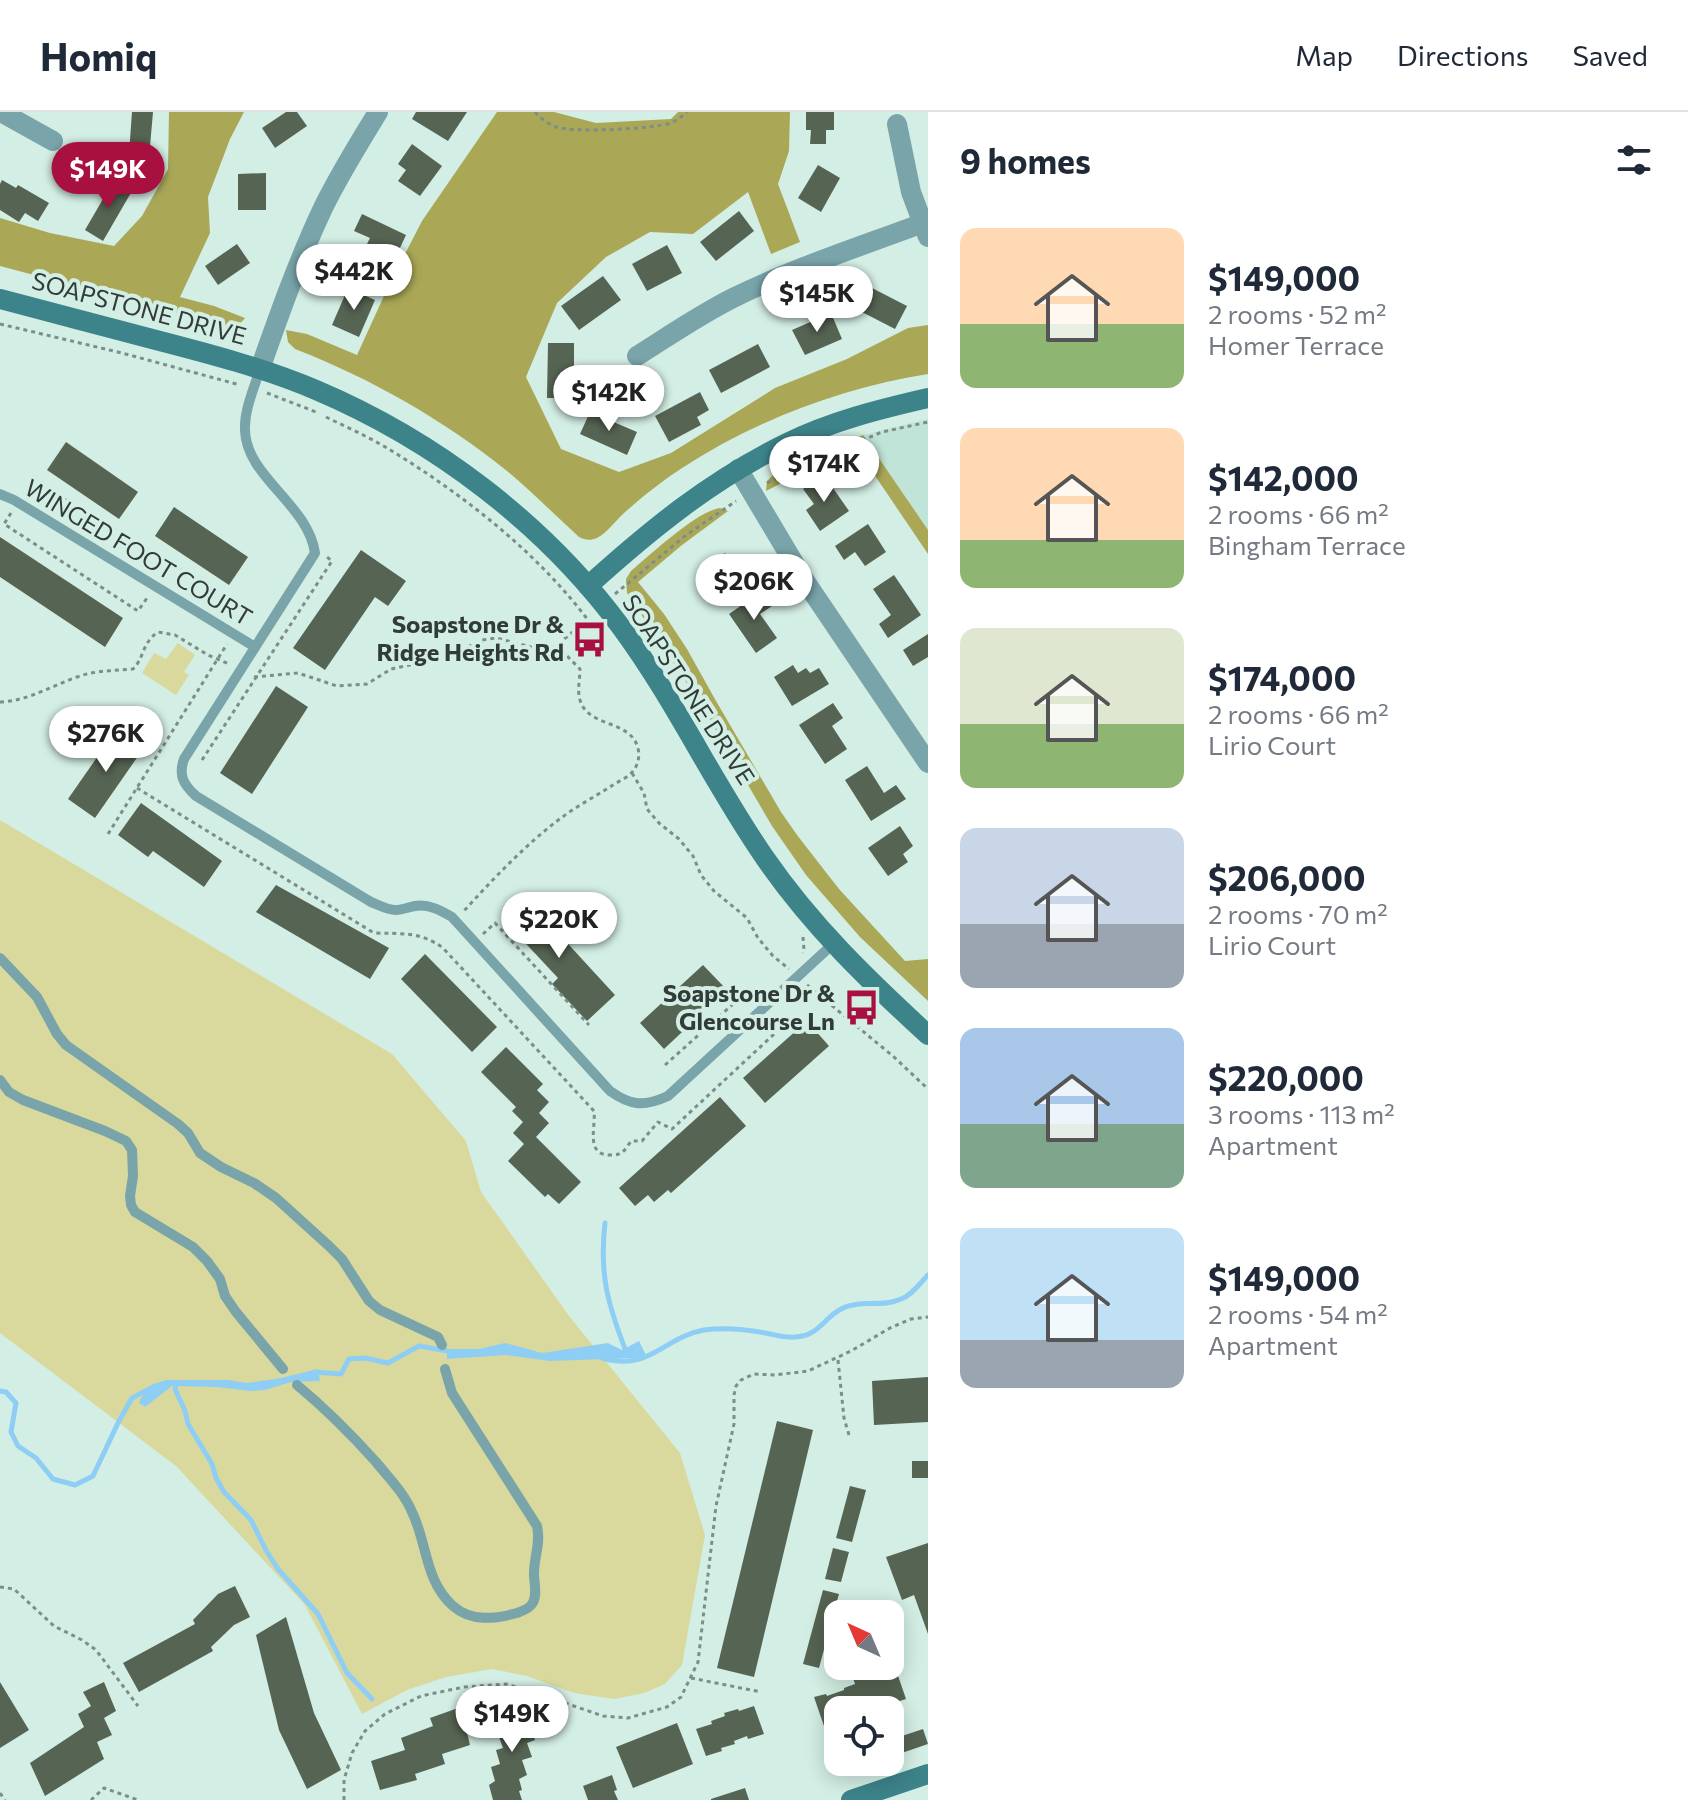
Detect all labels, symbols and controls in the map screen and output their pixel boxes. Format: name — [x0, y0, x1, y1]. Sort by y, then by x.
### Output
text: Homiq — [40, 32, 157, 79]
text: Map — [1295, 38, 1353, 72]
text: Directions — [1397, 38, 1528, 72]
text: Saved — [1572, 38, 1648, 72]
icon: filters — [1612, 138, 1656, 182]
text: 9 homes — [960, 139, 1091, 181]
pin: $149K — [52, 142, 164, 210]
text: $149K — [70, 152, 146, 183]
pin: $442K — [298, 244, 410, 312]
text: $442K — [314, 254, 394, 285]
text: $149,000 — [1208, 256, 1360, 298]
icon: home — [1024, 260, 1120, 356]
street label: SOAPSTONE DRIVE — [29, 265, 250, 350]
pin: $145K — [761, 266, 873, 334]
text: $145K — [779, 276, 855, 307]
text: 2 rooms · 52 m² — [1208, 298, 1386, 329]
text: Homer Terrace — [1208, 329, 1384, 360]
pin: $142K — [553, 365, 665, 433]
text: $142K — [571, 375, 647, 406]
pin: $174K — [768, 436, 880, 504]
text: $174K — [787, 446, 861, 477]
text: $142,000 — [1208, 456, 1359, 498]
icon: home — [1024, 460, 1120, 556]
street label: WINGED FOOT COURT — [20, 472, 258, 631]
text: 2 rooms · 66 m² — [1208, 498, 1389, 529]
text: Bingham Terrace — [1208, 529, 1406, 560]
pin: $206K — [698, 554, 810, 622]
text: $206K — [713, 564, 795, 595]
street label: SOAPSTONE DRIVE — [617, 589, 762, 790]
place label: Soapstone Dr & Ridge Heights Rd — [376, 609, 565, 666]
bus stop icon: Soapstone Dr & Ridge Heights Rd — [571, 620, 609, 658]
text: $174,000 — [1208, 656, 1356, 698]
icon: home — [1024, 660, 1120, 756]
text: 2 rooms · 66 m² — [1208, 698, 1389, 729]
pin: $276K — [50, 706, 162, 774]
text: $276K — [67, 716, 145, 747]
text: Lirio Court — [1208, 729, 1336, 760]
text: $206,000 — [1208, 856, 1366, 898]
icon: home — [1024, 860, 1120, 956]
pin: $220K — [503, 892, 615, 960]
text: 2 rooms · 70 m² — [1208, 898, 1388, 929]
text: $220K — [519, 902, 599, 933]
text: Lirio Court — [1208, 929, 1336, 960]
place label: Soapstone Dr & Glencourse Ln — [663, 978, 836, 1035]
bus stop icon: Soapstone Dr & Glencourse Ln — [842, 989, 880, 1027]
text: $220,000 — [1208, 1056, 1364, 1098]
icon: home — [1024, 1060, 1120, 1156]
text: 3 rooms · 113 m² — [1208, 1098, 1395, 1129]
text: Apartment — [1208, 1129, 1338, 1160]
text: $149,000 — [1208, 1256, 1360, 1298]
icon: home — [1024, 1260, 1120, 1356]
text: 2 rooms · 54 m² — [1208, 1298, 1388, 1329]
text: Apartment — [1208, 1329, 1338, 1360]
north arrow — [824, 1600, 904, 1680]
map controls — [824, 1600, 904, 1776]
pin: $149K — [456, 1686, 568, 1754]
text: $149K — [474, 1696, 550, 1727]
button: locate — [824, 1696, 904, 1776]

